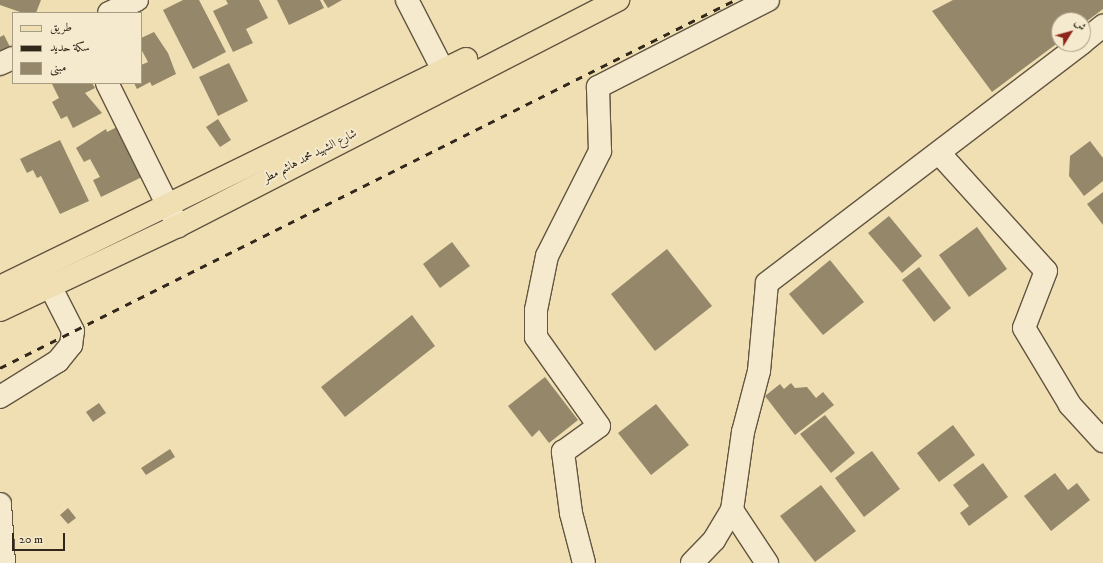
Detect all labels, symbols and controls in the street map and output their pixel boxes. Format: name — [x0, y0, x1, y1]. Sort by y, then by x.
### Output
legend — [12, 12, 142, 84]
north arrow — [1051, 12, 1091, 52]
text: ش — [1071, 17, 1089, 34]
text: طريق — [50, 20, 72, 35]
text: سكة حديد — [50, 40, 90, 55]
text: مبنى — [50, 60, 66, 75]
street label: شارع الشهيد محمد هاشم مطر — [261, 126, 359, 186]
scale bar — [14, 525, 67, 551]
text: 20 m — [19, 532, 43, 547]

